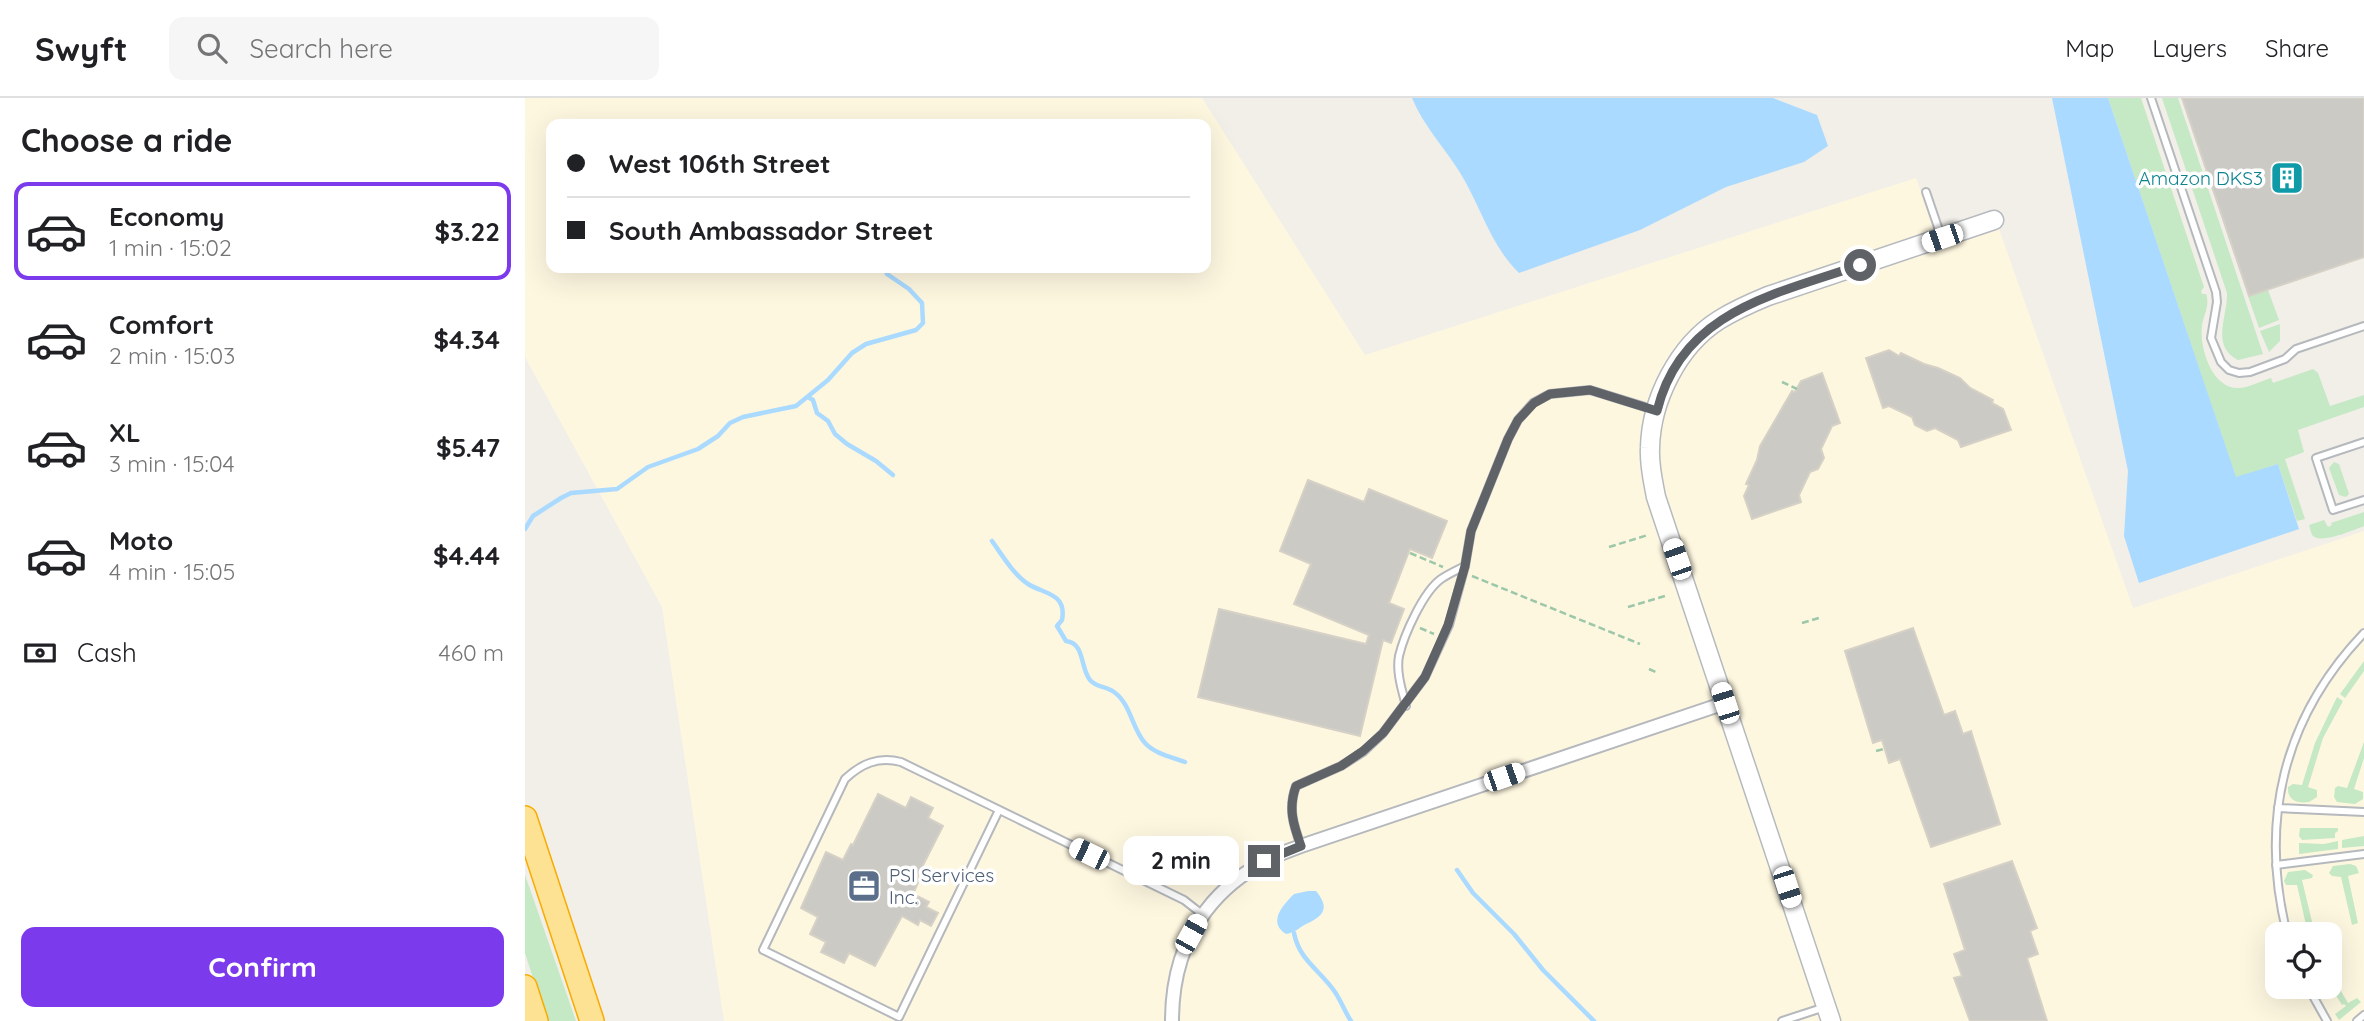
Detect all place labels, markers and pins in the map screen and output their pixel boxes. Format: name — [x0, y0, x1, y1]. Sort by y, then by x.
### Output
building icon: Amazon DKS3 — [2268, 159, 2306, 197]
place label: Amazon DKS3 — [2138, 166, 2263, 190]
place label: PSI Services Inc. — [889, 863, 994, 909]
office icon: PSI Services Inc. — [845, 867, 883, 905]

